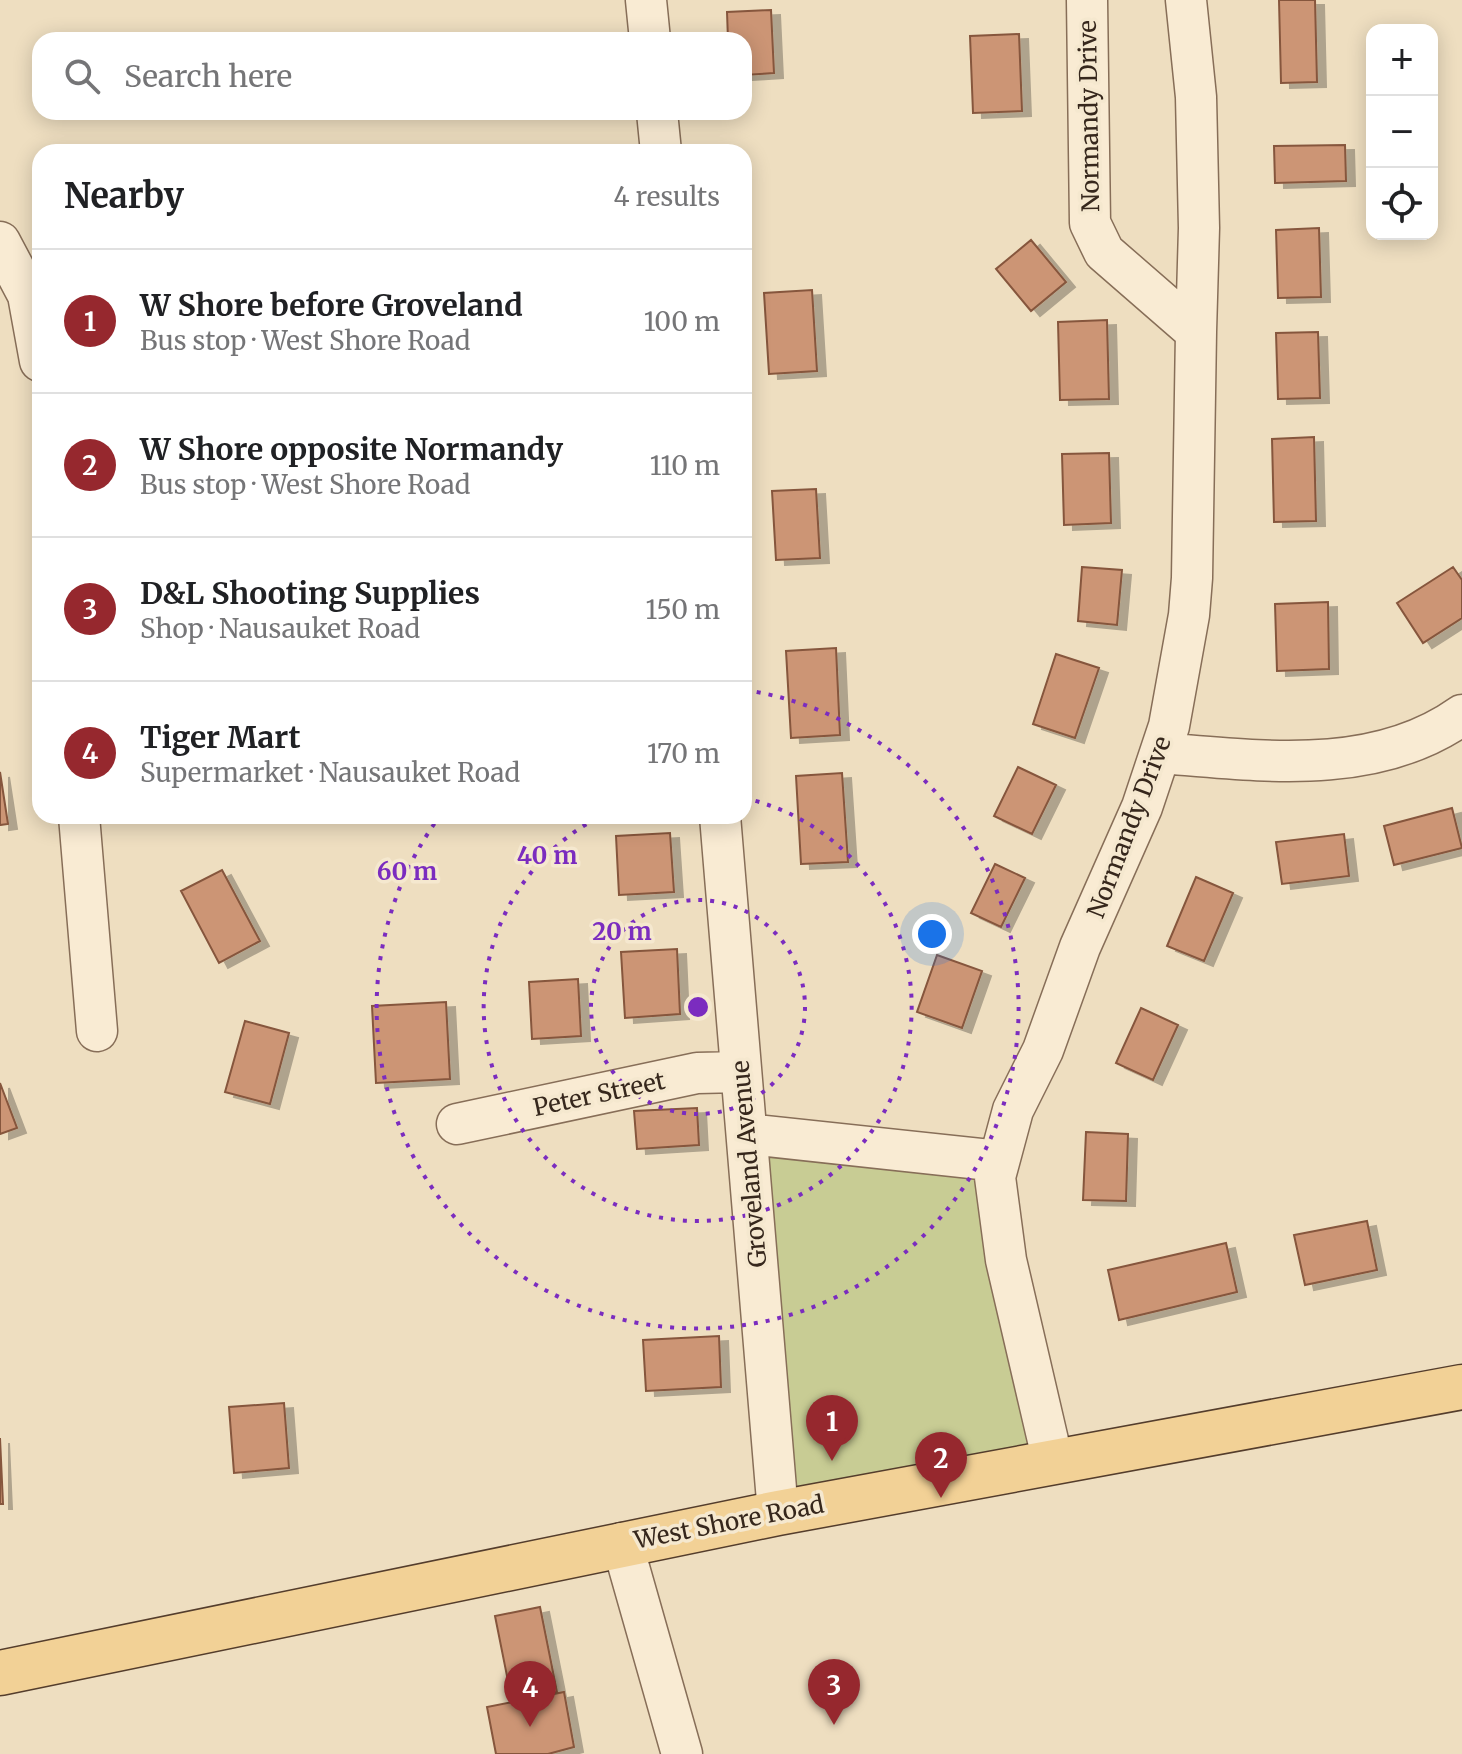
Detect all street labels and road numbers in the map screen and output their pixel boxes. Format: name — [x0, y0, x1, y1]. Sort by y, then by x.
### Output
street label: Normandy Drive — [1072, 20, 1106, 212]
street label: Normandy Drive — [1080, 732, 1178, 922]
street label: Groveland Avenue — [725, 1059, 773, 1269]
street label: Peter Street — [530, 1065, 668, 1123]
street label: West Shore Road — [630, 1488, 827, 1556]

